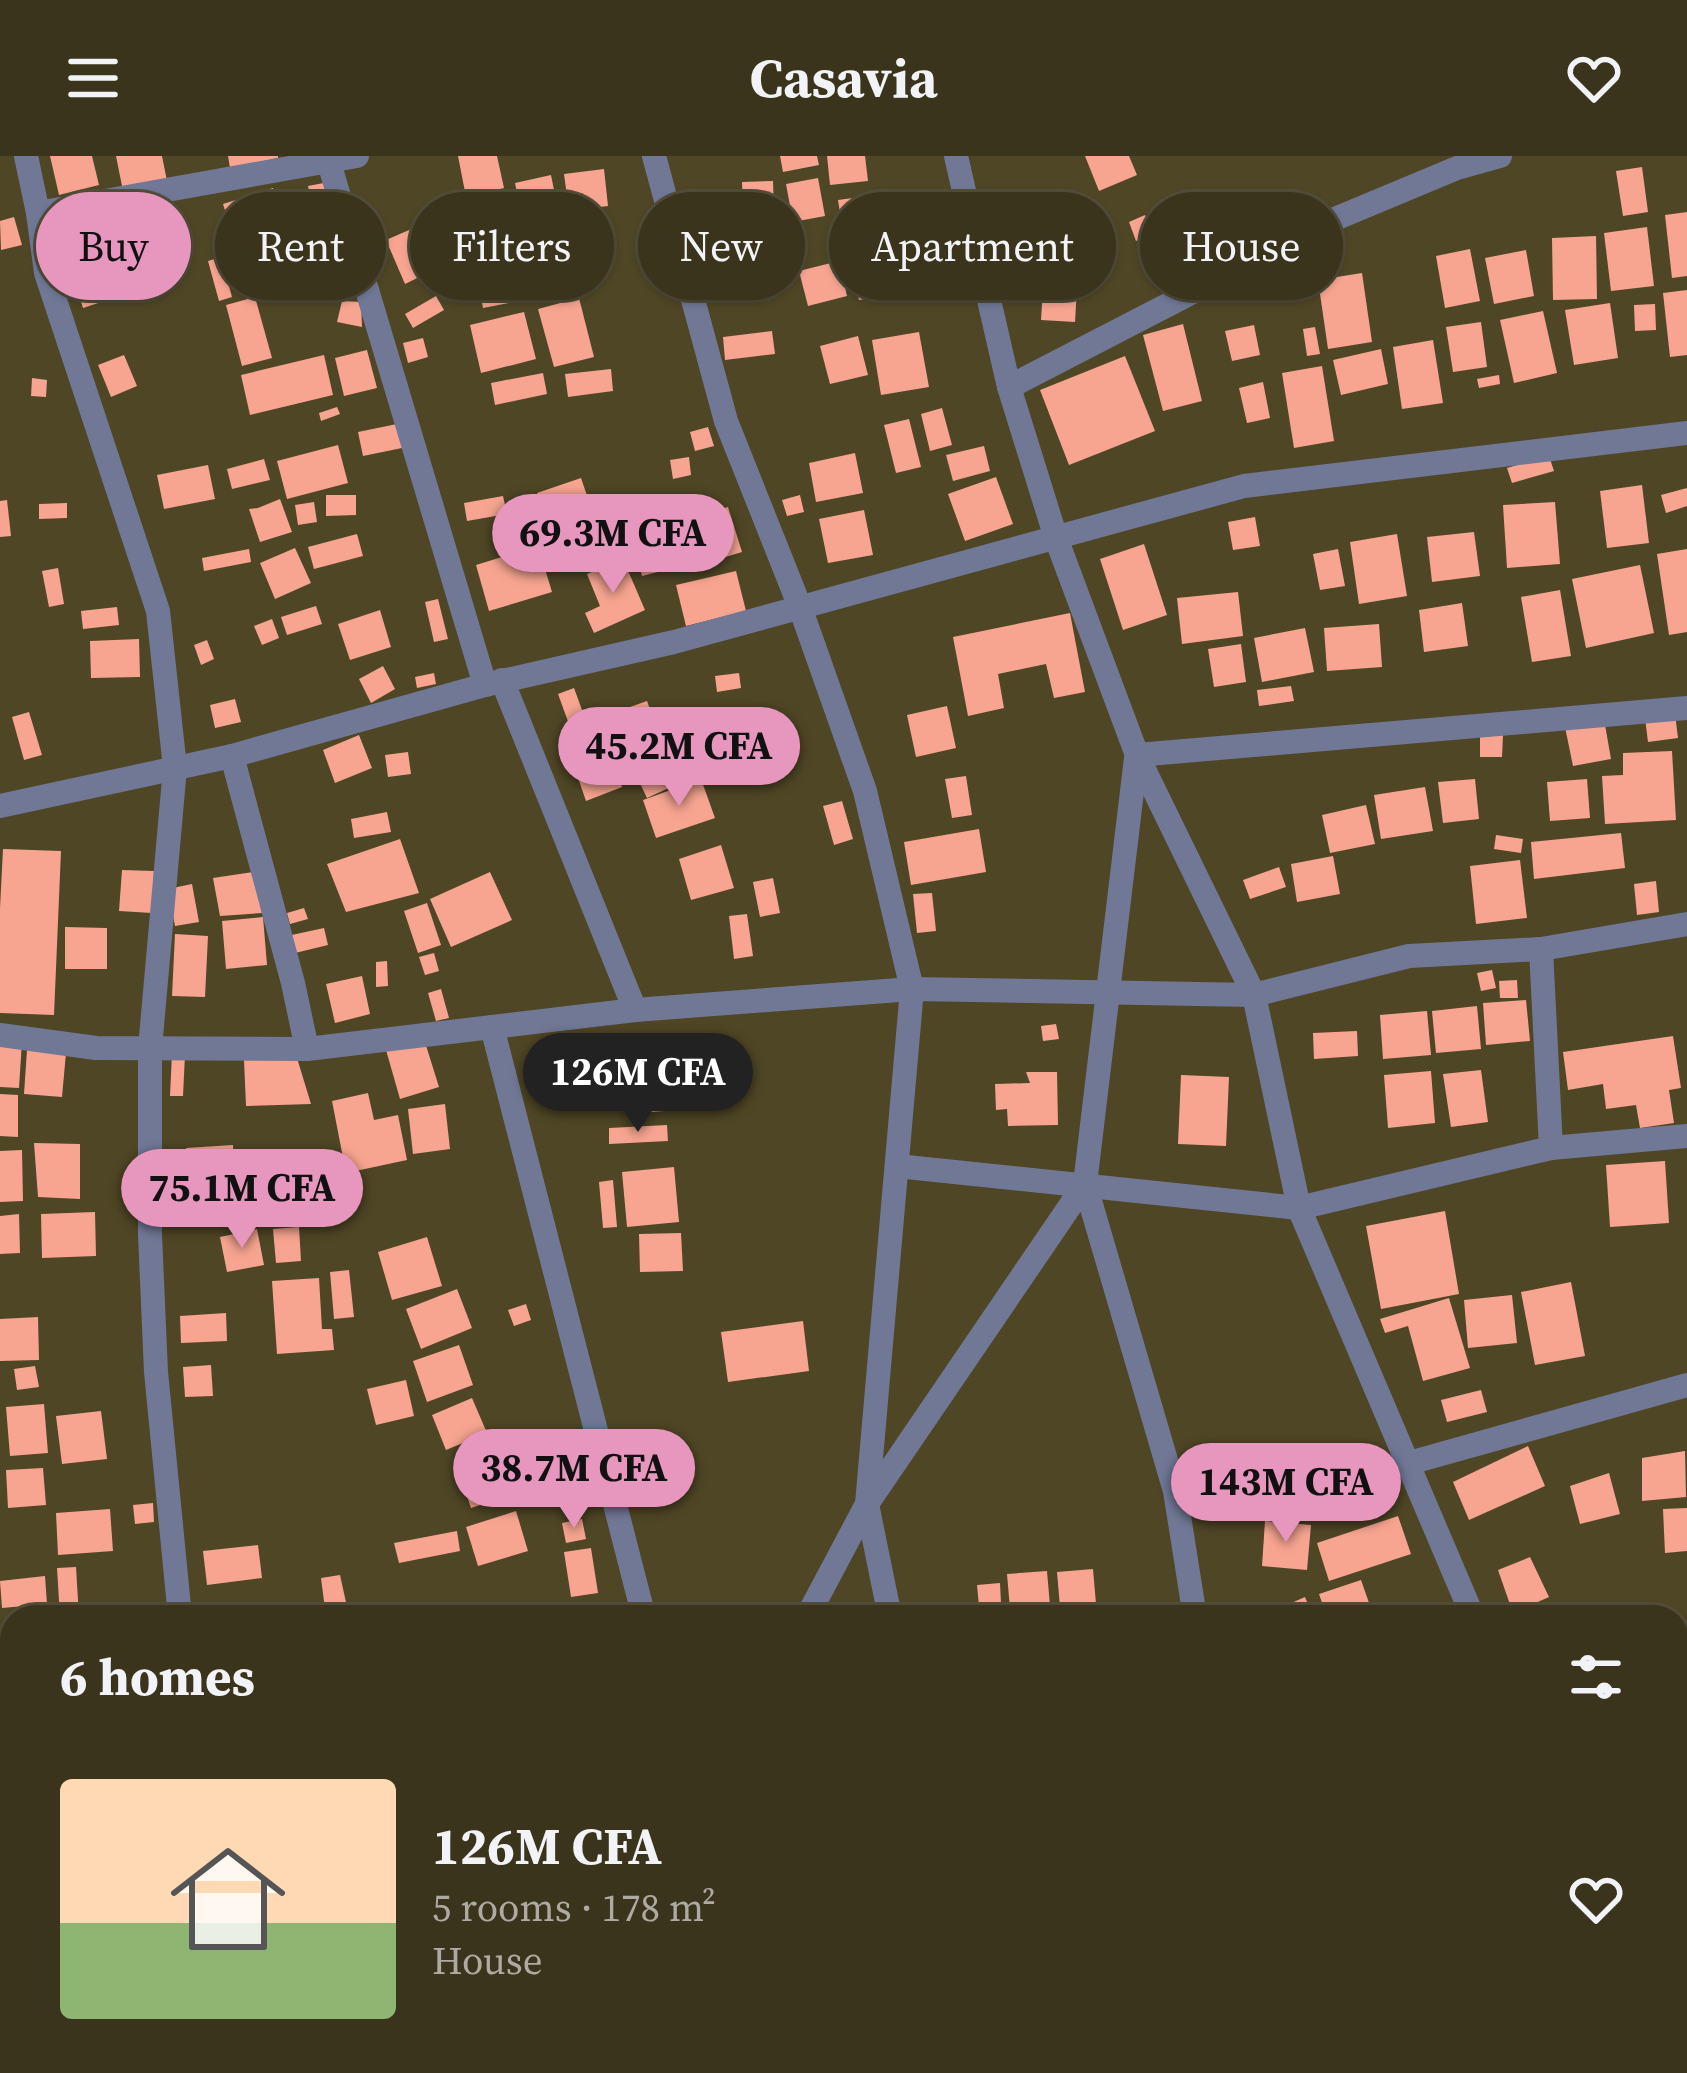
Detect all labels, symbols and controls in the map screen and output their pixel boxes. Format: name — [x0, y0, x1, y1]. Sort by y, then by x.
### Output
text: Casavia — [749, 41, 938, 115]
icon: menu — [60, 45, 126, 111]
icon: heart — [1561, 45, 1627, 111]
chip: Buy — [36, 192, 191, 300]
chip: Rent — [215, 192, 386, 300]
chip: Filters — [410, 192, 614, 300]
chip: New — [638, 192, 805, 300]
chip: Apartment — [829, 192, 1116, 300]
chip: House — [1140, 192, 1343, 300]
pin: 69.3M CFA — [476, 494, 750, 596]
text: 69.3M CFA — [519, 506, 707, 559]
pin: 45.2M CFA — [542, 707, 816, 809]
text: 45.2M CFA — [585, 719, 773, 772]
pin: 126M CFA — [514, 1033, 762, 1135]
text: 126M CFA — [550, 1045, 726, 1098]
pin: 75.1M CFA — [105, 1149, 379, 1251]
text: 75.1M CFA — [148, 1161, 336, 1214]
pin: 38.7M CFA — [437, 1429, 711, 1531]
text: 38.7M CFA — [480, 1441, 668, 1494]
pin: 143M CFA — [1162, 1443, 1410, 1545]
text: 143M CFA — [1198, 1455, 1374, 1508]
text: 6 homes — [60, 1642, 255, 1712]
icon: filters — [1563, 1644, 1629, 1710]
text: 126M CFA — [432, 1811, 662, 1881]
icon: home — [156, 1827, 300, 1971]
icon: heart — [1563, 1866, 1629, 1932]
text: 5 rooms · 178 m² — [432, 1881, 716, 1934]
text: House — [432, 1934, 543, 1987]

